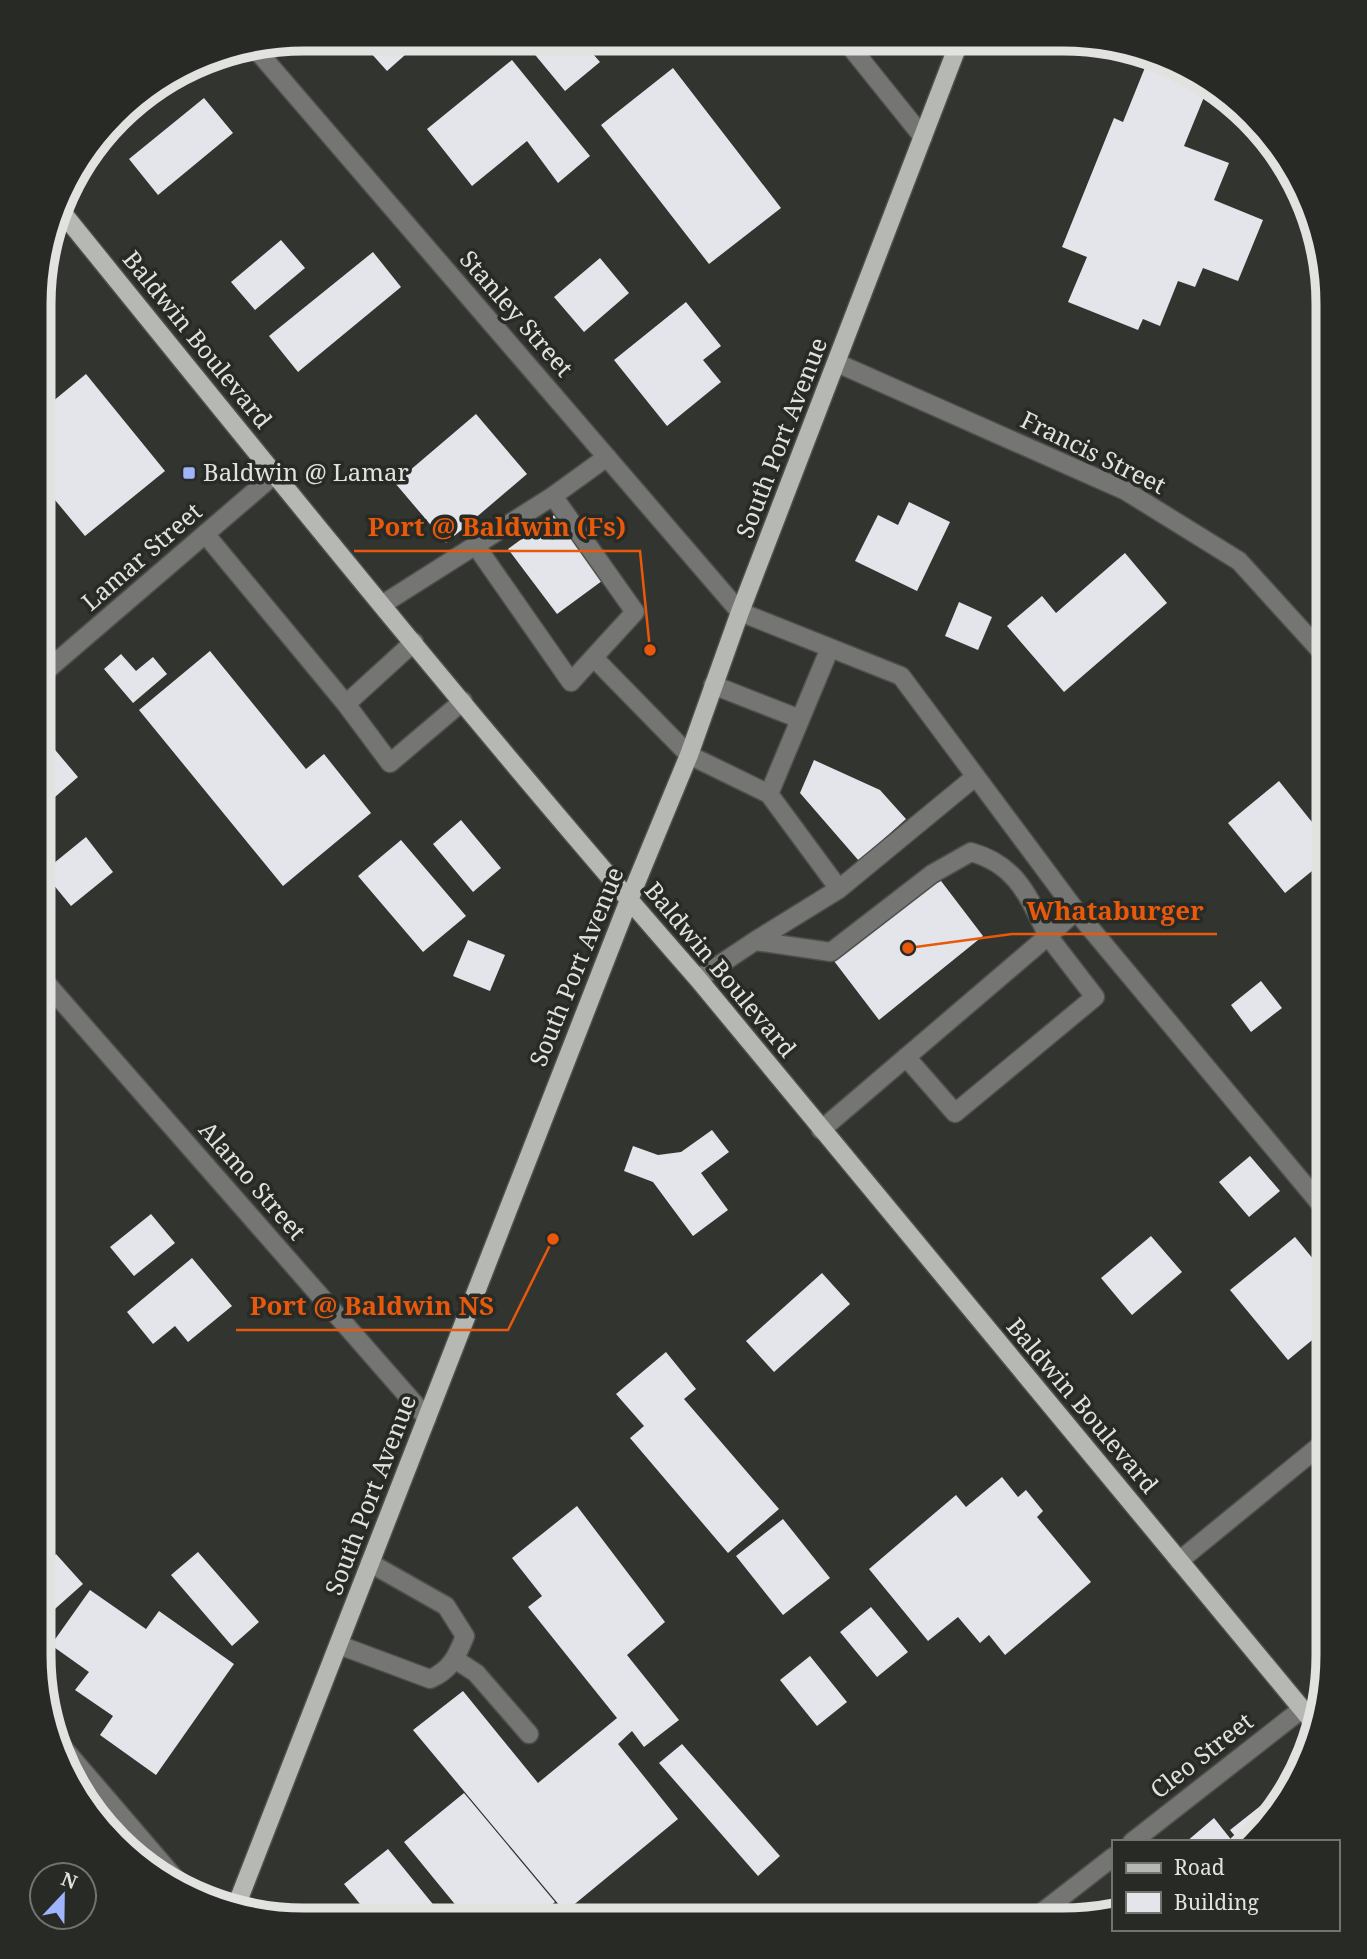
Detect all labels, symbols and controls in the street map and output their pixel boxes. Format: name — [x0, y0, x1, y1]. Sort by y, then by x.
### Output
street label: Baldwin Boulevard — [116, 243, 280, 435]
street label: Stanley Street — [453, 243, 581, 383]
street label: South Port Avenue — [727, 333, 834, 542]
street label: Francis Street — [1016, 402, 1172, 501]
place label: Baldwin @ Lamar — [203, 455, 409, 488]
marker: Baldwin @ Lamar — [181, 465, 197, 481]
street label: Lamar Street — [74, 494, 208, 617]
callout: Port @ Baldwin (Fs) — [354, 504, 640, 551]
text: Port @ Baldwin (Fs) — [368, 508, 626, 544]
street label: South Port Avenue — [521, 862, 631, 1071]
street label: Baldwin Boulevard — [638, 874, 805, 1064]
callout: Whataburger — [1012, 887, 1217, 934]
text: Whataburger — [1026, 892, 1204, 928]
street label: Alamo Street — [192, 1114, 314, 1247]
callout: Port @ Baldwin NS — [236, 1283, 508, 1330]
text: Port @ Baldwin NS — [250, 1287, 494, 1323]
street label: Baldwin Boulevard — [1000, 1310, 1167, 1500]
street label: South Port Avenue — [316, 1390, 423, 1599]
street label: Cleo Street — [1143, 1704, 1259, 1805]
legend — [1112, 1840, 1339, 1931]
text: Road — [1174, 1853, 1225, 1881]
north arrow — [28, 1861, 98, 1931]
text: N — [58, 1865, 81, 1895]
text: Building — [1174, 1888, 1259, 1916]

